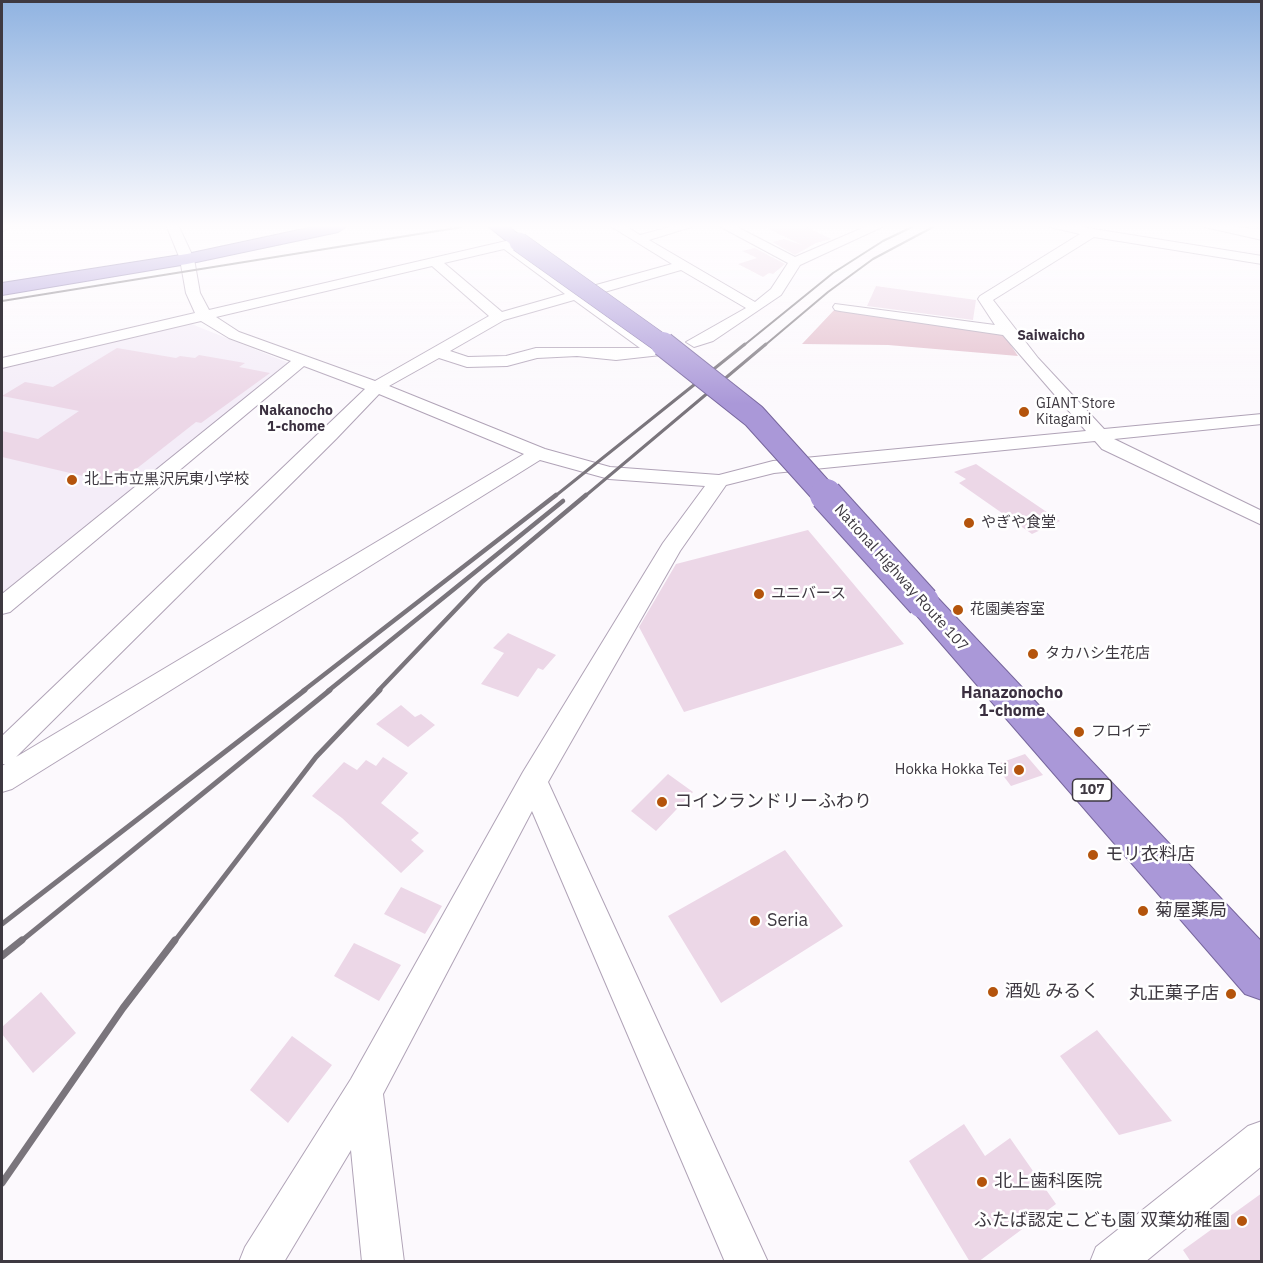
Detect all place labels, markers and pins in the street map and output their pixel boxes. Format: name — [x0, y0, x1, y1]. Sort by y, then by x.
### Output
place label: GIANT Store Kitagami — [1036, 396, 1115, 428]
marker: GIANT Store Kitagami — [1017, 405, 1031, 419]
place label: 北上市立黒沢尻東小学校 — [84, 471, 249, 489]
marker: 北上市立黒沢尻東小学校 — [65, 473, 79, 487]
place label: やぎや食堂 — [981, 514, 1056, 532]
marker: やぎや食堂 — [962, 516, 976, 530]
place label: ユニバース — [771, 585, 846, 603]
marker: ユニバース — [752, 587, 766, 601]
place label: 花園美容室 — [970, 601, 1045, 619]
marker: 花園美容室 — [951, 603, 965, 617]
place label: タカハシ生花店 — [1045, 645, 1150, 663]
marker: タカハシ生花店 — [1026, 647, 1040, 661]
place label: フロイデ — [1091, 723, 1151, 741]
marker: フロイデ — [1072, 725, 1086, 739]
place label: Hokka Hokka Tei — [895, 761, 1007, 779]
marker: Hokka Hokka Tei — [1012, 763, 1026, 777]
place label: コインランドリーふわり — [674, 791, 872, 813]
marker: コインランドリーふわり — [655, 795, 669, 809]
place label: モリ衣料店 — [1105, 844, 1195, 866]
marker: モリ衣料店 — [1086, 848, 1100, 862]
place label: 菊屋薬局 — [1155, 900, 1227, 922]
marker: 菊屋薬局 — [1136, 904, 1150, 918]
place label: Seria — [767, 910, 808, 932]
marker: Seria — [748, 914, 762, 928]
place label: 酒処 みるく — [1005, 981, 1099, 1003]
place label: 丸正菓子店 — [1129, 983, 1219, 1005]
marker: 酒処 みるく — [986, 985, 1000, 999]
marker: 丸正菓子店 — [1224, 987, 1238, 1001]
place label: 北上歯科医院 — [994, 1171, 1102, 1193]
marker: 北上歯科医院 — [975, 1175, 989, 1189]
place label: ふたば認定こども園 双葉幼稚園 — [974, 1210, 1230, 1232]
marker: ふたば認定こども園 双葉幼稚園 — [1235, 1214, 1249, 1228]

